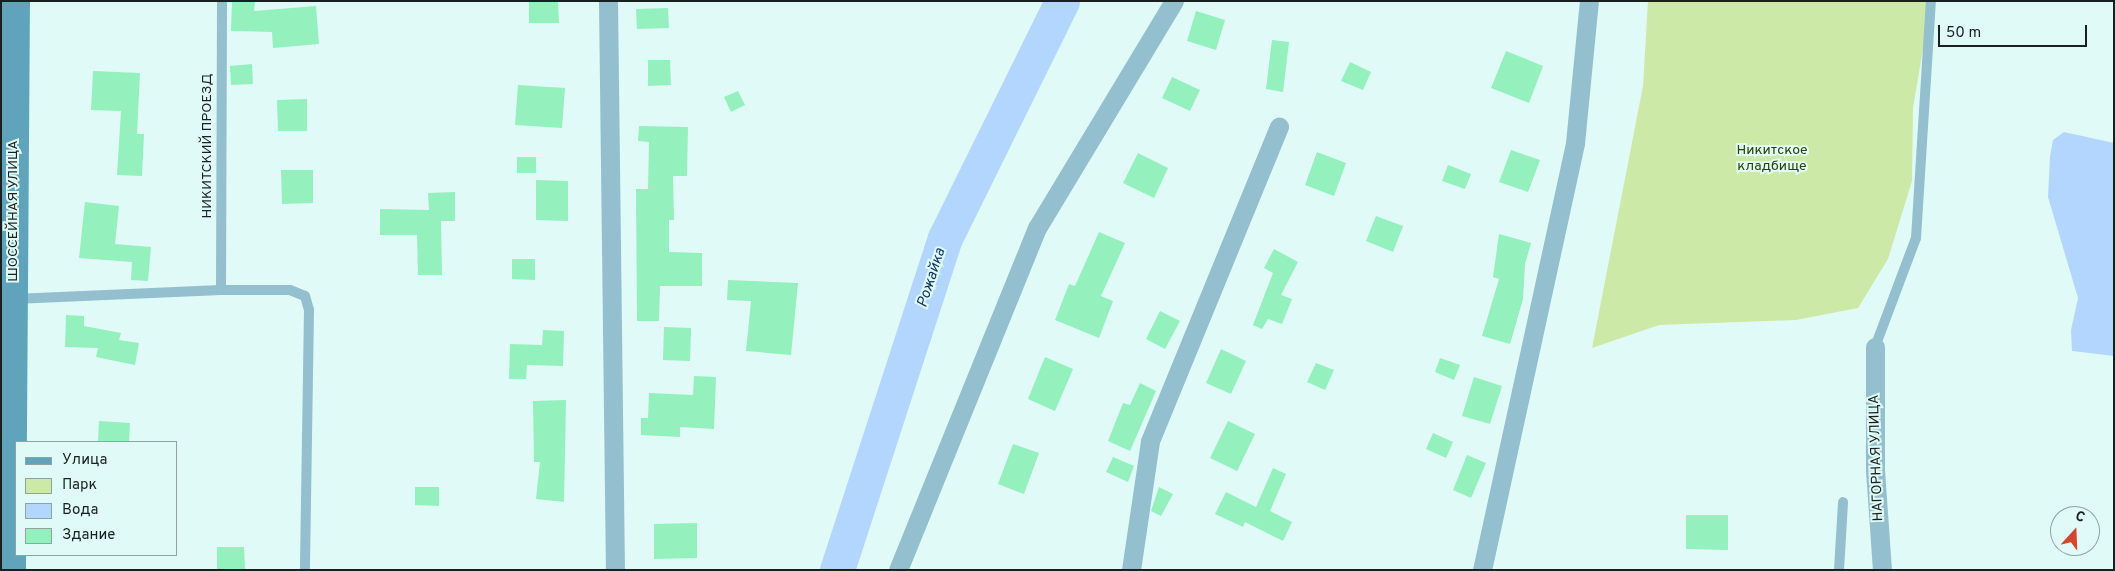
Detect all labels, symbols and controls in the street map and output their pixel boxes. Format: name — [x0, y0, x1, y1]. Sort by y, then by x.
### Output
scale bar — [1940, 15, 2089, 47]
text: 50 m — [1946, 24, 1981, 43]
street label: НИКИТСКИЙ ПРОЕЗД — [200, 73, 216, 219]
street label: ШОССЕЙНАЯ УЛИЦА — [6, 140, 22, 282]
park label: Никитское кладбище — [1736, 143, 1808, 176]
water label: Рожайка — [914, 246, 950, 310]
street label: НАГОРНАЯ УЛИЦА — [1866, 394, 1888, 522]
legend — [15, 441, 178, 556]
text: Улица — [62, 451, 107, 470]
text: Парк — [62, 476, 97, 495]
text: Вода — [62, 501, 98, 520]
north arrow — [2050, 506, 2100, 556]
text: С — [2073, 508, 2087, 527]
text: Здание — [62, 526, 115, 545]

